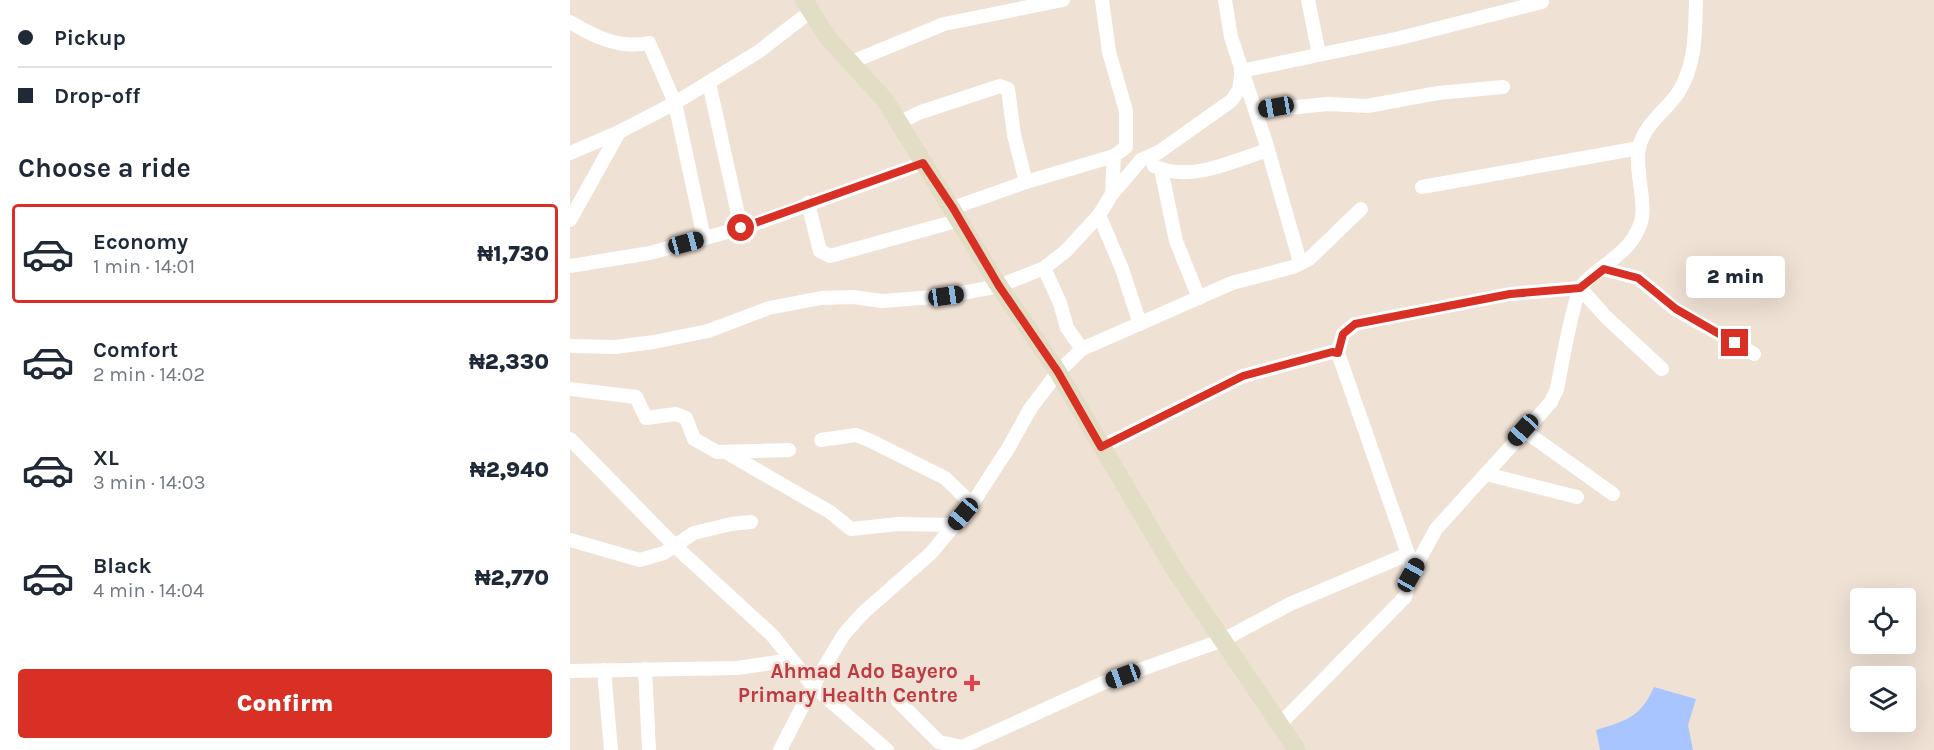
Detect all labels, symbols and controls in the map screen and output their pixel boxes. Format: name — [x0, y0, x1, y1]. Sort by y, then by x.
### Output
text: Pickup — [54, 25, 126, 51]
text: Drop-off — [54, 83, 140, 109]
car — [1257, 95, 1295, 119]
text: Choose a ride — [18, 152, 191, 184]
route start — [727, 214, 754, 241]
icon: car — [21, 227, 75, 281]
text: Economy — [93, 229, 188, 255]
car — [666, 230, 706, 256]
text: ₦1,730 — [477, 241, 549, 267]
text: 1 min · 14:01 — [93, 255, 195, 278]
callout: 2 min — [1686, 256, 1784, 298]
text: 2 min — [1707, 265, 1764, 288]
car — [927, 285, 965, 307]
route end — [1721, 329, 1748, 356]
icon: car — [21, 335, 75, 389]
text: Comfort — [93, 337, 178, 363]
text: ₦2,330 — [469, 349, 549, 375]
text: 2 min · 14:02 — [93, 363, 205, 386]
car — [1504, 411, 1542, 449]
icon: car — [21, 443, 75, 497]
text: XL — [93, 445, 119, 471]
text: ₦2,940 — [470, 457, 549, 483]
text: 3 min · 14:03 — [93, 471, 205, 494]
car — [945, 494, 981, 534]
icon: car — [21, 551, 75, 605]
text: Black — [93, 553, 152, 579]
car — [1394, 555, 1428, 595]
text: ₦2,770 — [475, 565, 549, 591]
text: 4 min · 14:04 — [93, 579, 204, 602]
map controls — [1850, 588, 1916, 732]
button: locate — [1850, 588, 1916, 654]
place label: Ahmad Ado Bayero Primary Health Centre — [738, 659, 958, 707]
car — [1103, 661, 1143, 691]
button: layers — [1850, 666, 1916, 732]
button: Confirm — [18, 669, 552, 738]
marker: Ahmad Ado Bayero Primary Health Centre — [963, 674, 981, 692]

